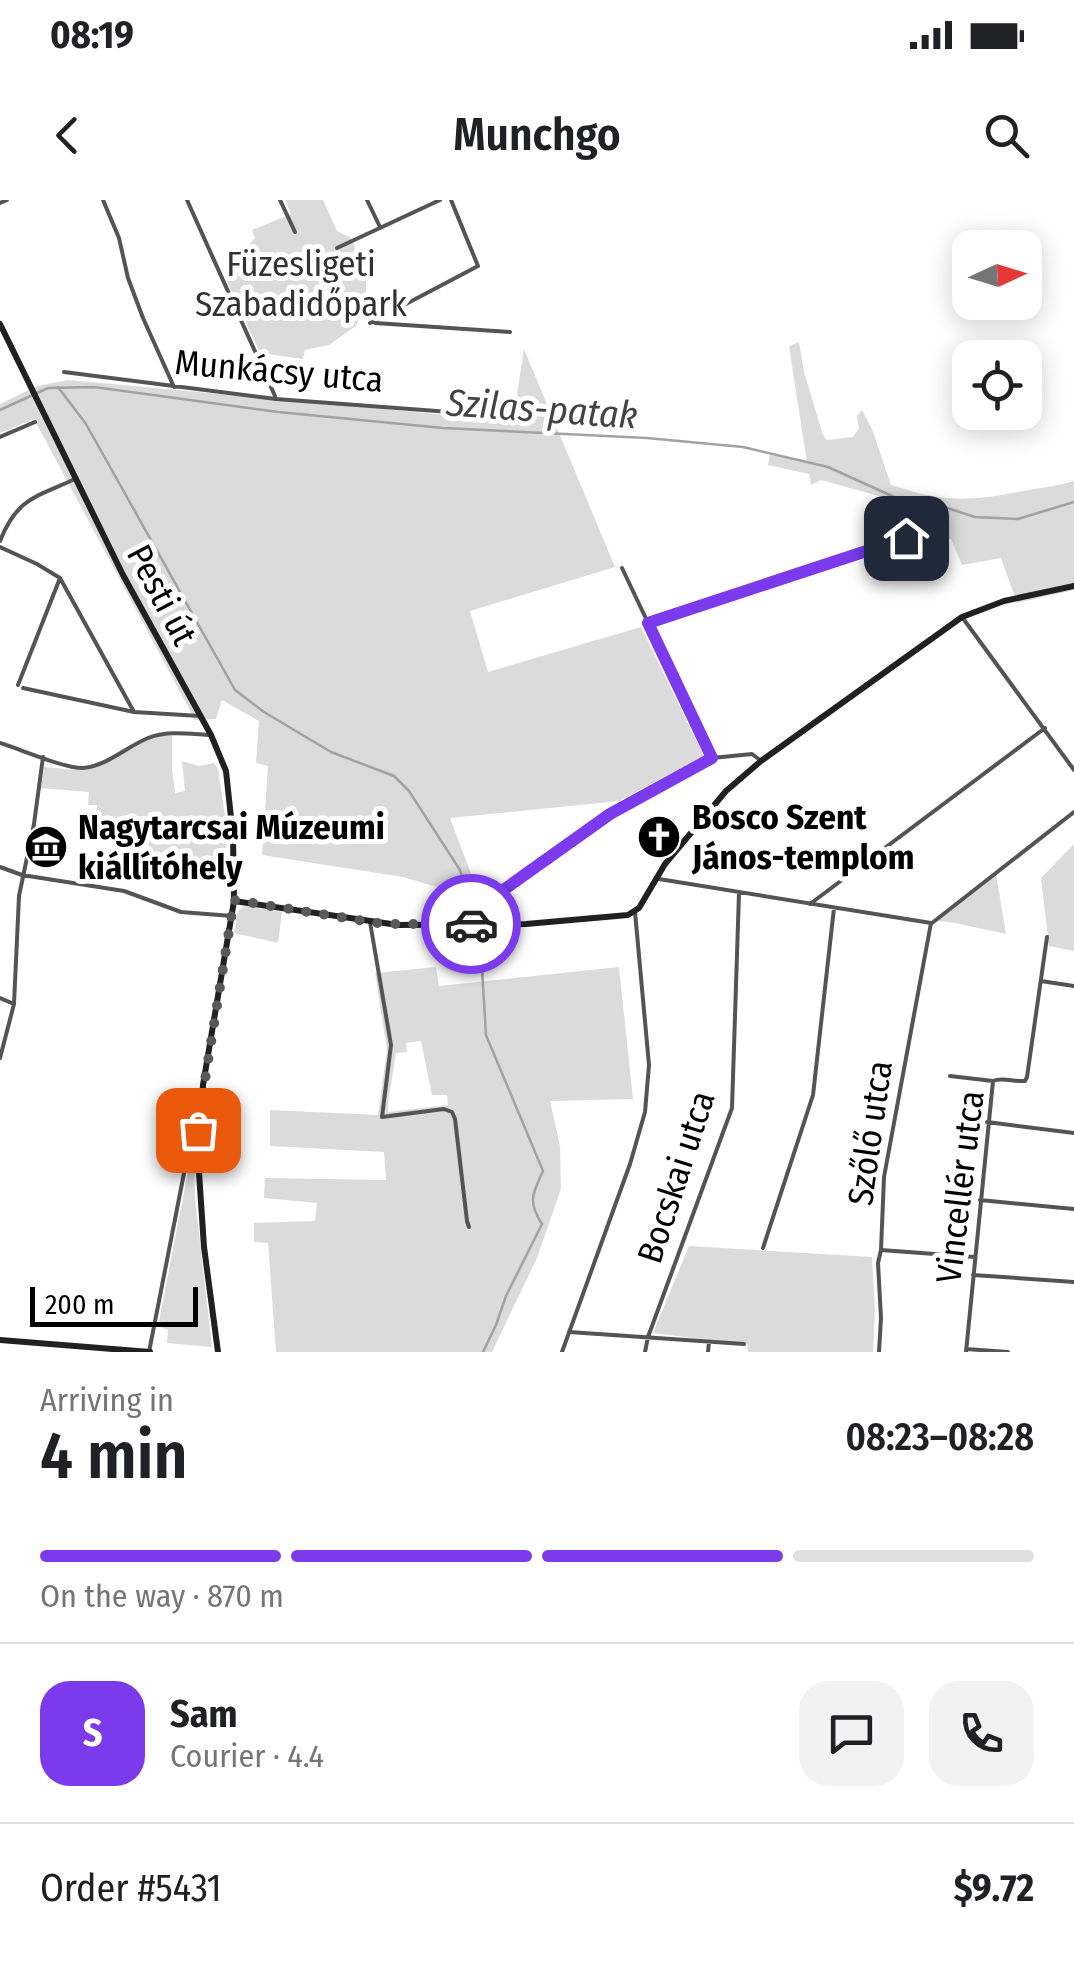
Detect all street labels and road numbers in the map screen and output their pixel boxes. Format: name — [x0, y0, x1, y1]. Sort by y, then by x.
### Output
street label: Munkácsy utca — [173, 341, 385, 401]
street label: Pesti út — [118, 538, 206, 653]
street label: Szőlő utca — [839, 1058, 901, 1208]
street label: Bocskai utca — [628, 1086, 724, 1268]
street label: Vincellér utca — [927, 1088, 993, 1286]

